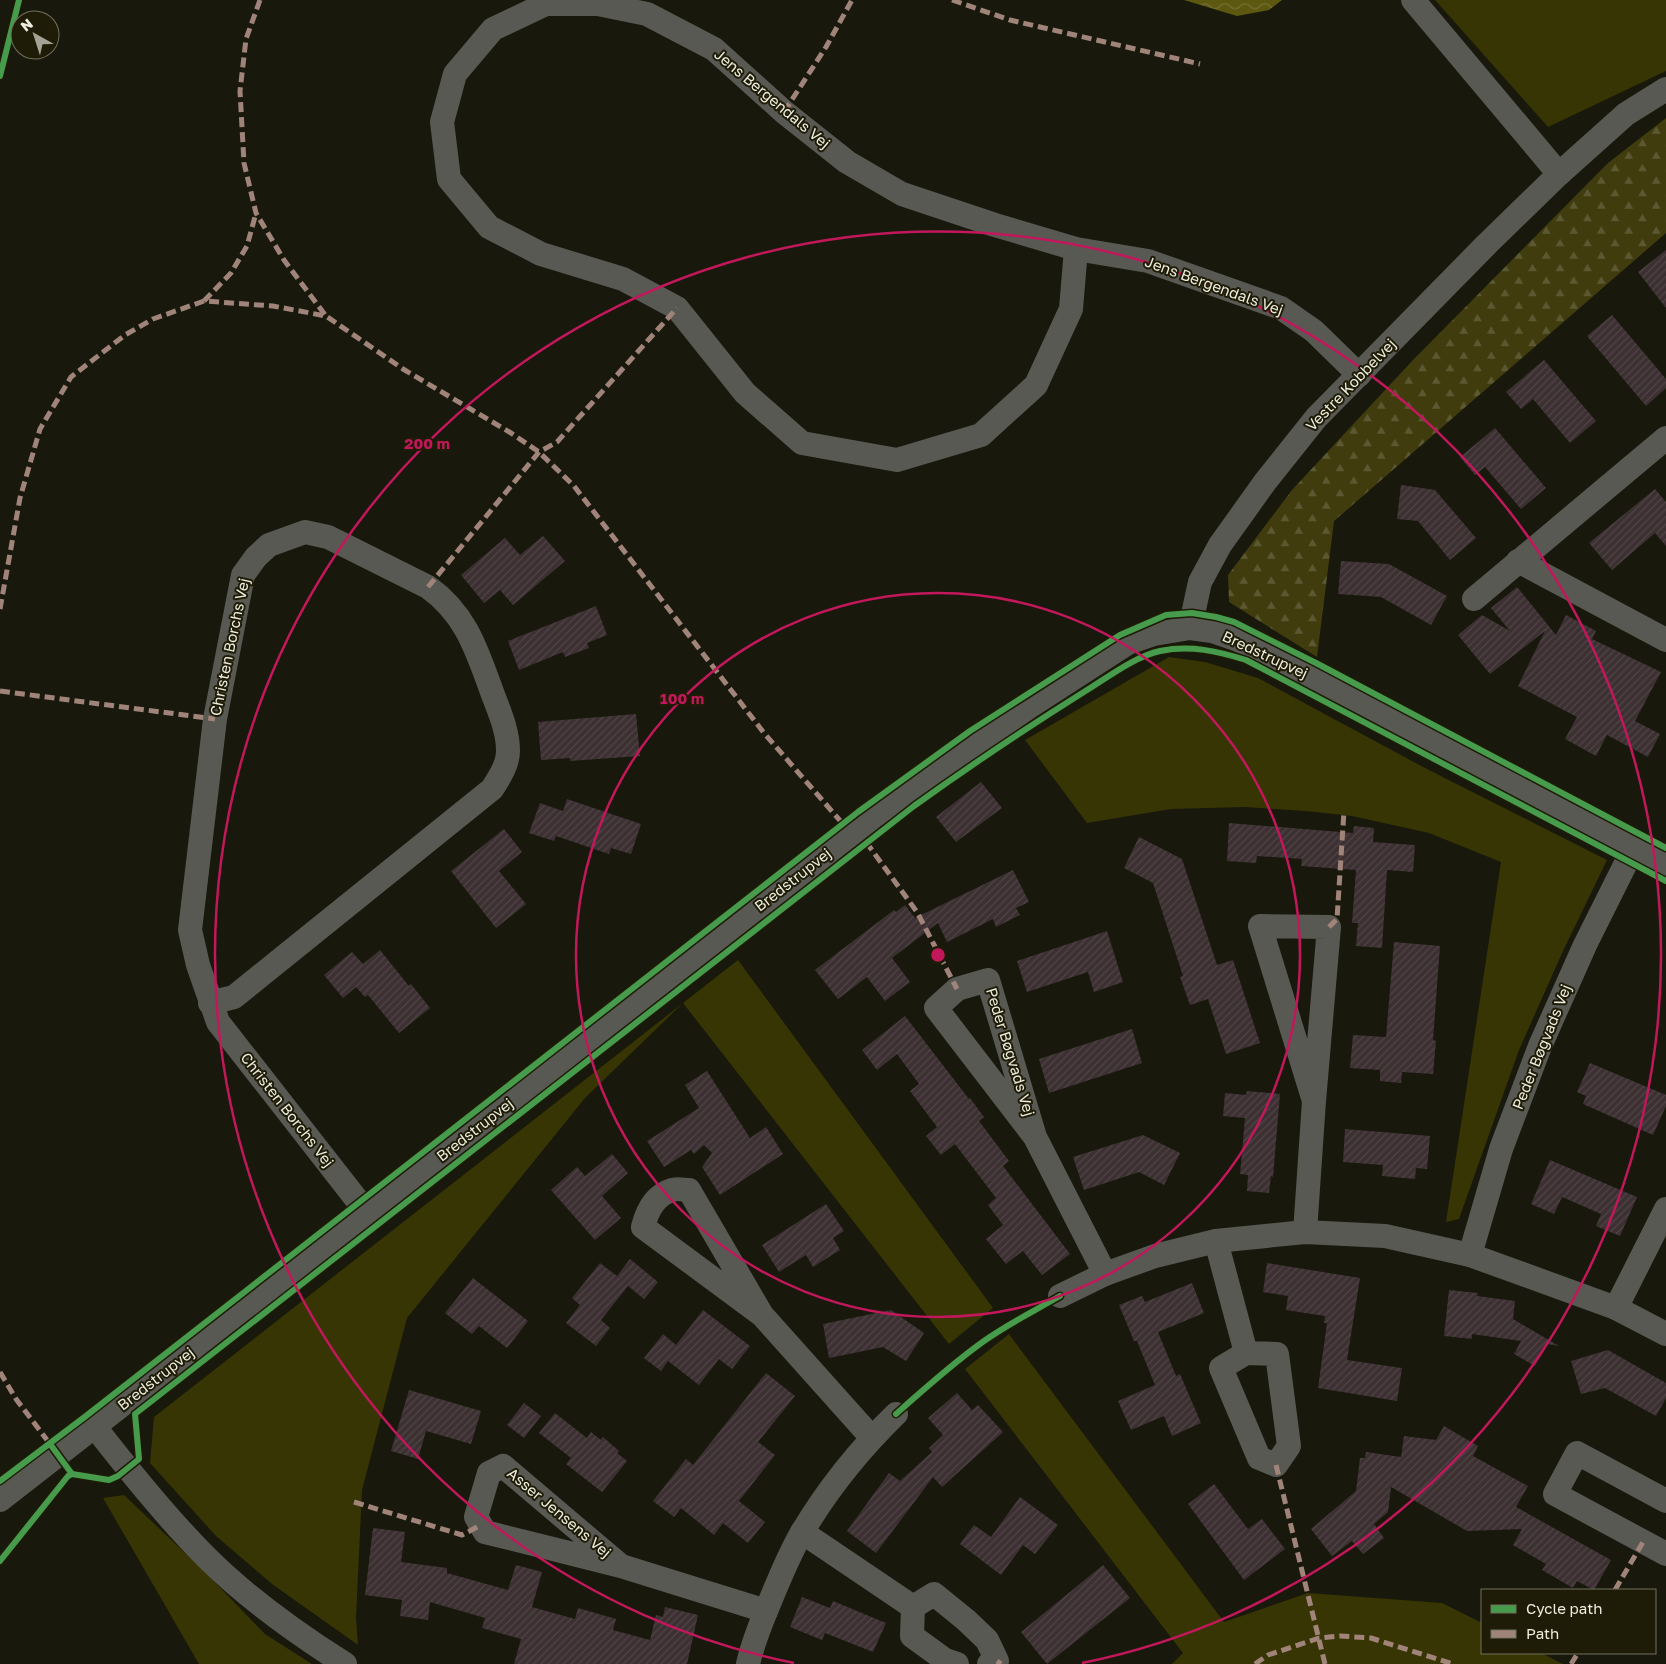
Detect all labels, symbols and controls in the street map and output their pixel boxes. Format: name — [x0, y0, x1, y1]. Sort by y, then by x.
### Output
north arrow — [10, 10, 60, 60]
text: N — [17, 15, 36, 34]
street label: Jens Bergendals Vej — [711, 45, 834, 152]
street label: Jens Bergendals Vej — [1143, 252, 1286, 318]
street label: Vestre Kobbelvej — [1302, 334, 1399, 434]
text: 200 m — [404, 434, 450, 452]
street label: Christen Borchs Vej — [206, 576, 252, 717]
street label: Bredstrupvej — [1220, 626, 1311, 682]
text: 100 m — [660, 689, 704, 707]
street label: Bredstrupvej — [750, 844, 834, 915]
centre of rings — [929, 946, 947, 964]
street label: Peder Bøgvads Vej — [1508, 981, 1574, 1112]
street label: Peder Bøgvads Vej — [983, 985, 1039, 1118]
street label: Christen Borchs Vej — [237, 1048, 338, 1170]
street label: Bredstrupvej — [432, 1094, 516, 1165]
street label: Bredstrupvej — [113, 1343, 197, 1414]
street label: Asser Jensens Vej — [504, 1464, 615, 1561]
legend — [1481, 1589, 1656, 1654]
text: Cycle path — [1526, 1599, 1602, 1617]
text: Path — [1526, 1624, 1559, 1642]

